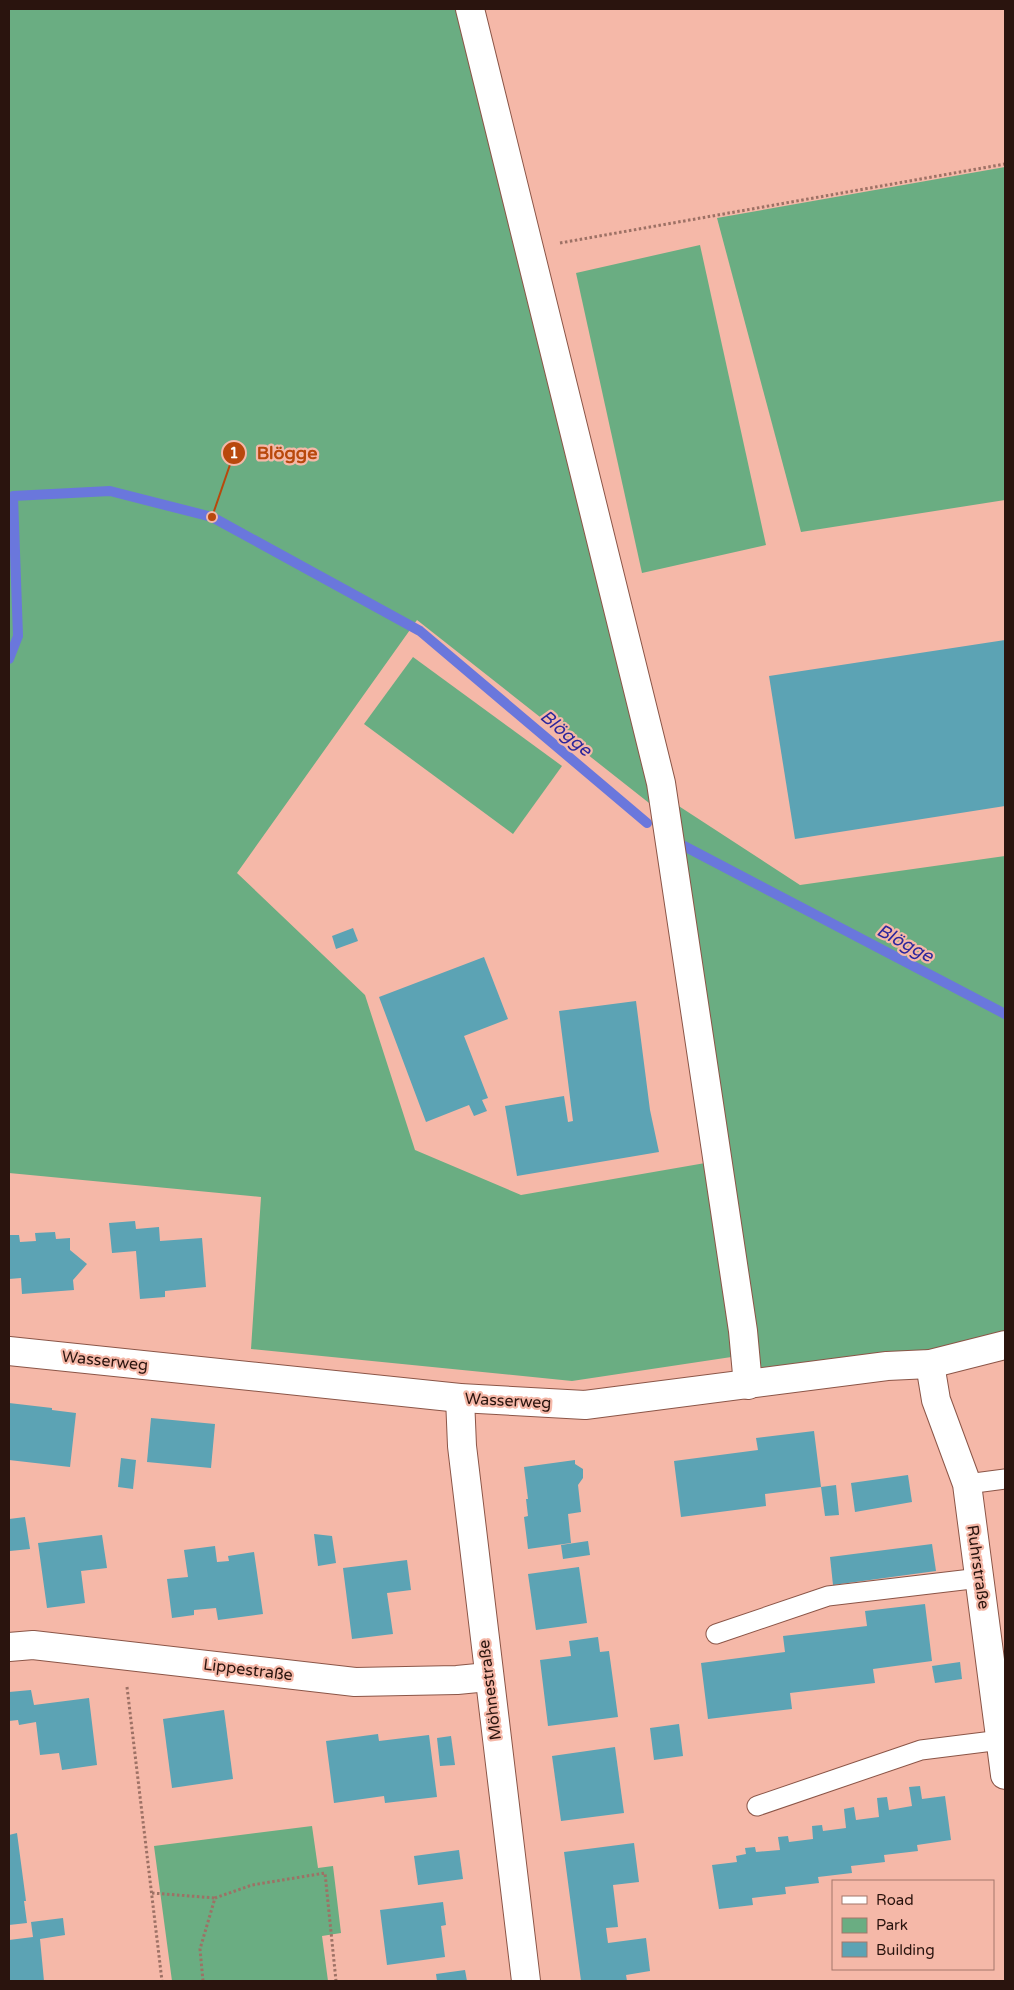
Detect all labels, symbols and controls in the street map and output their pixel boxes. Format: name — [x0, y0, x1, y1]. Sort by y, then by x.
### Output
callout: Blögge — [221, 436, 327, 469]
text: Blögge — [257, 442, 317, 464]
text: 1 — [229, 444, 239, 462]
water label: Blögge — [536, 705, 597, 761]
water label: Blögge — [873, 919, 938, 967]
street label: Wasserweg — [61, 1347, 149, 1375]
street label: Wasserweg — [464, 1389, 552, 1413]
street label: Ruhrstraße — [962, 1524, 994, 1610]
street label: Möhnestraße — [474, 1639, 506, 1741]
street label: Lippestraße — [202, 1655, 294, 1685]
legend — [832, 1880, 994, 1970]
text: Road — [876, 1891, 914, 1909]
text: Park — [876, 1916, 908, 1934]
text: Building — [876, 1941, 935, 1959]

